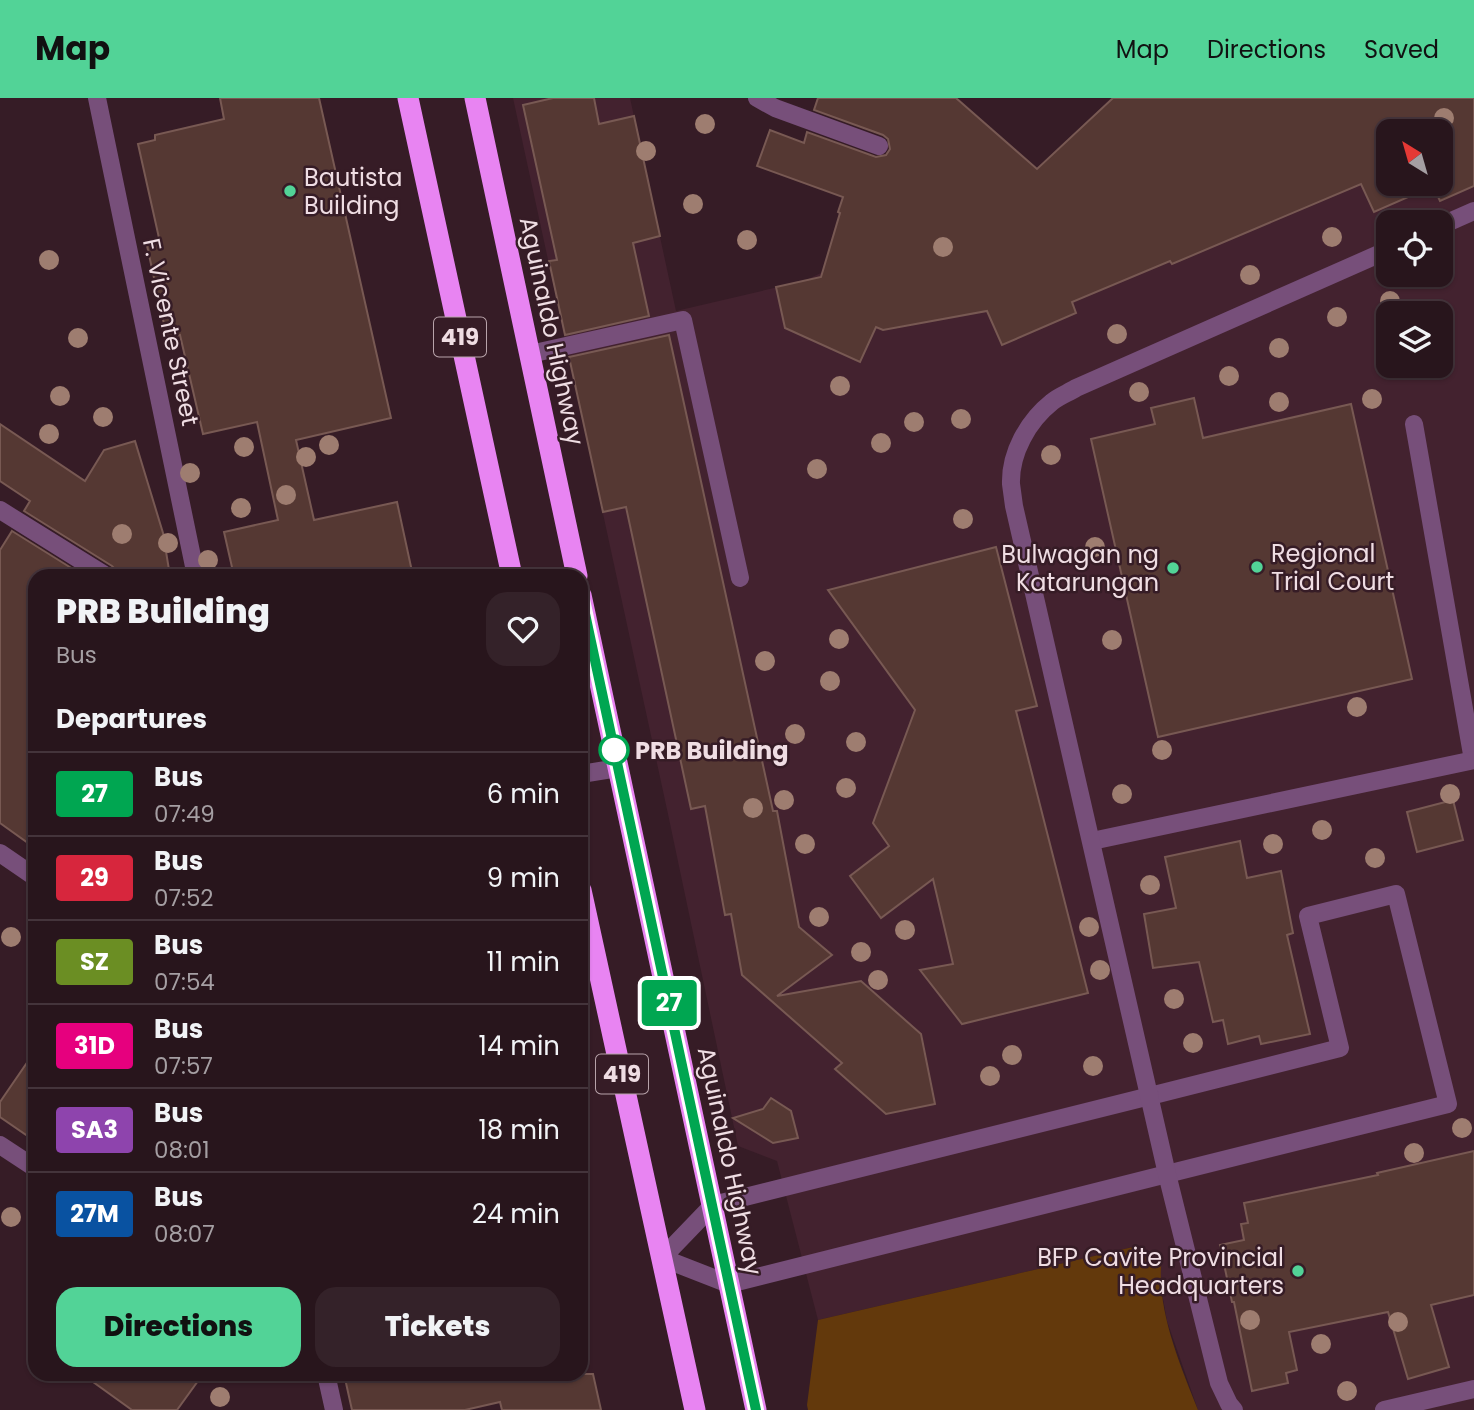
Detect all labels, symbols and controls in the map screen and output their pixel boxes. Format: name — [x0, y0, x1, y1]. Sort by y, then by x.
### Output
text: Map — [35, 25, 110, 72]
text: Map — [1116, 33, 1169, 66]
text: Directions — [1207, 33, 1326, 66]
text: Saved — [1364, 33, 1439, 66]
north arrow — [1376, 119, 1452, 196]
map controls — [1376, 119, 1453, 378]
place label: Bautista Building — [304, 161, 402, 222]
marker: Bautista Building — [282, 183, 298, 199]
button: locate — [1376, 210, 1453, 287]
street label: Aguinaldo Highway — [512, 214, 592, 449]
street label: F. Vicente Street — [135, 235, 207, 429]
button: layers — [1376, 301, 1453, 378]
road number: 419 — [434, 318, 486, 356]
place label: Regional Trial Court — [1271, 537, 1394, 598]
place label: Bulwagan ng Katarungan — [1001, 538, 1159, 599]
marker: Regional Trial Court — [1249, 559, 1265, 575]
marker: Bulwagan ng Katarungan — [1165, 560, 1181, 576]
text: PRB Building — [56, 588, 270, 635]
button: heart — [486, 592, 560, 666]
text: Bus — [56, 639, 97, 671]
text: Departures — [56, 701, 207, 737]
place label: PRB Building — [635, 734, 789, 767]
marker: PRB Building — [599, 735, 629, 765]
text: Bus — [154, 759, 203, 795]
text: 6 min — [487, 776, 560, 812]
text: 27 — [81, 777, 108, 810]
text: 07:49 — [154, 798, 215, 830]
text: Bus — [154, 843, 203, 879]
text: 9 min — [487, 860, 560, 896]
text: 29 — [80, 861, 109, 894]
text: 07:52 — [154, 882, 214, 914]
text: Bus — [154, 927, 203, 963]
text: 11 min — [487, 944, 560, 980]
text: SZ — [80, 945, 109, 978]
text: 07:54 — [154, 966, 215, 998]
line badge: 27 — [638, 980, 700, 1026]
text: 27 — [656, 986, 682, 1019]
text: Bus — [154, 1011, 203, 1047]
text: 14 min — [479, 1028, 560, 1064]
text: 31D — [74, 1029, 115, 1062]
street label: Aguinaldo Highway — [690, 1044, 770, 1279]
text: 07:57 — [154, 1050, 213, 1082]
road number: 419 — [596, 1054, 648, 1093]
text: Bus — [154, 1095, 203, 1131]
text: 18 min — [479, 1112, 560, 1148]
text: SA3 — [71, 1113, 118, 1146]
text: 08:01 — [154, 1134, 210, 1166]
text: Bus — [154, 1179, 203, 1215]
text: 24 min — [472, 1196, 560, 1232]
text: 27M — [70, 1197, 119, 1230]
text: 08:07 — [154, 1218, 215, 1250]
place label: BFP Cavite Provincial Headquarters — [1037, 1241, 1284, 1302]
marker: BFP Cavite Provincial Headquarters — [1290, 1263, 1306, 1279]
button: Directions — [56, 1287, 301, 1367]
button: Tickets — [315, 1287, 560, 1367]

